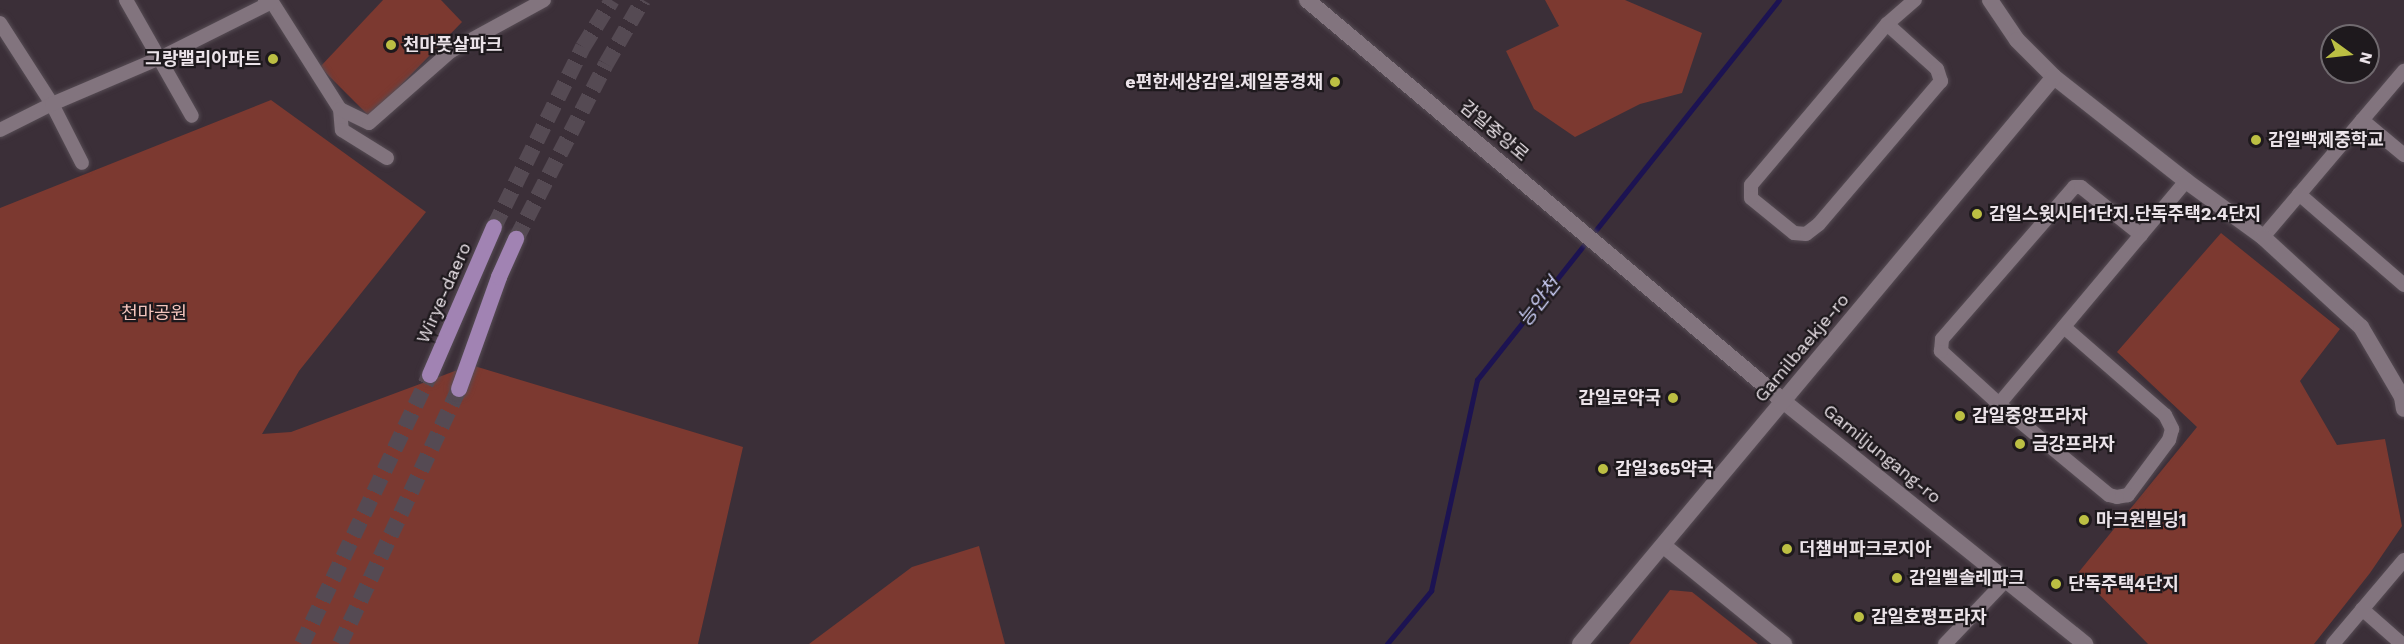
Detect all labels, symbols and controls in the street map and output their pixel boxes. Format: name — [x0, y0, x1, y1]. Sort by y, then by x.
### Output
north arrow — [2320, 24, 2380, 84]
place label: 천마풋살파크 — [403, 34, 502, 56]
marker: 천마풋살파크 — [384, 38, 398, 52]
place label: 그랑밸리아파트 — [145, 48, 261, 70]
text: N — [2355, 50, 2377, 66]
marker: 그랑밸리아파트 — [266, 52, 280, 66]
place label: e편한세상감일.제일풍경채 — [1125, 71, 1323, 93]
marker: e편한세상감일.제일풍경채 — [1328, 75, 1342, 89]
street label: 감일중앙로 — [1455, 96, 1533, 166]
place label: 감일백제중학교 — [2268, 129, 2384, 151]
marker: 감일백제중학교 — [2249, 133, 2263, 147]
place label: 감일스윗시티1단지.단독주택2.4단지 — [1989, 203, 2261, 225]
marker: 감일스윗시티1단지.단독주택2.4단지 — [1970, 207, 1984, 221]
street label: Wirye-daero — [412, 239, 476, 347]
water label: 능안천 — [1513, 273, 1565, 331]
street label: Gamilbaekje-ro — [1750, 289, 1854, 407]
park label: 천마공원 — [121, 302, 187, 324]
place label: 감일로약국 — [1578, 387, 1661, 409]
marker: 감일로약국 — [1666, 391, 1680, 405]
street label: Gamiljungang-ro — [1819, 400, 1945, 508]
place label: 감일중앙프라자 — [1972, 405, 2088, 427]
marker: 감일중앙프라자 — [1953, 409, 1967, 423]
place label: 금강프라자 — [2032, 433, 2115, 455]
marker: 금강프라자 — [2013, 437, 2027, 451]
place label: 감일365약국 — [1615, 458, 1713, 480]
marker: 감일365약국 — [1596, 462, 1610, 476]
place label: 마크원빌딩1 — [2096, 509, 2187, 531]
marker: 마크원빌딩1 — [2077, 513, 2091, 527]
place label: 더챔버파크로지아 — [1799, 538, 1931, 560]
marker: 더챔버파크로지아 — [1780, 542, 1794, 556]
place label: 감일벨솔레파크 — [1909, 567, 2025, 589]
marker: 감일벨솔레파크 — [1890, 571, 1904, 585]
place label: 단독주택4단지 — [2068, 573, 2179, 595]
marker: 단독주택4단지 — [2049, 577, 2063, 591]
place label: 감일호평프라자 — [1871, 606, 1987, 628]
marker: 감일호평프라자 — [1852, 610, 1866, 624]

